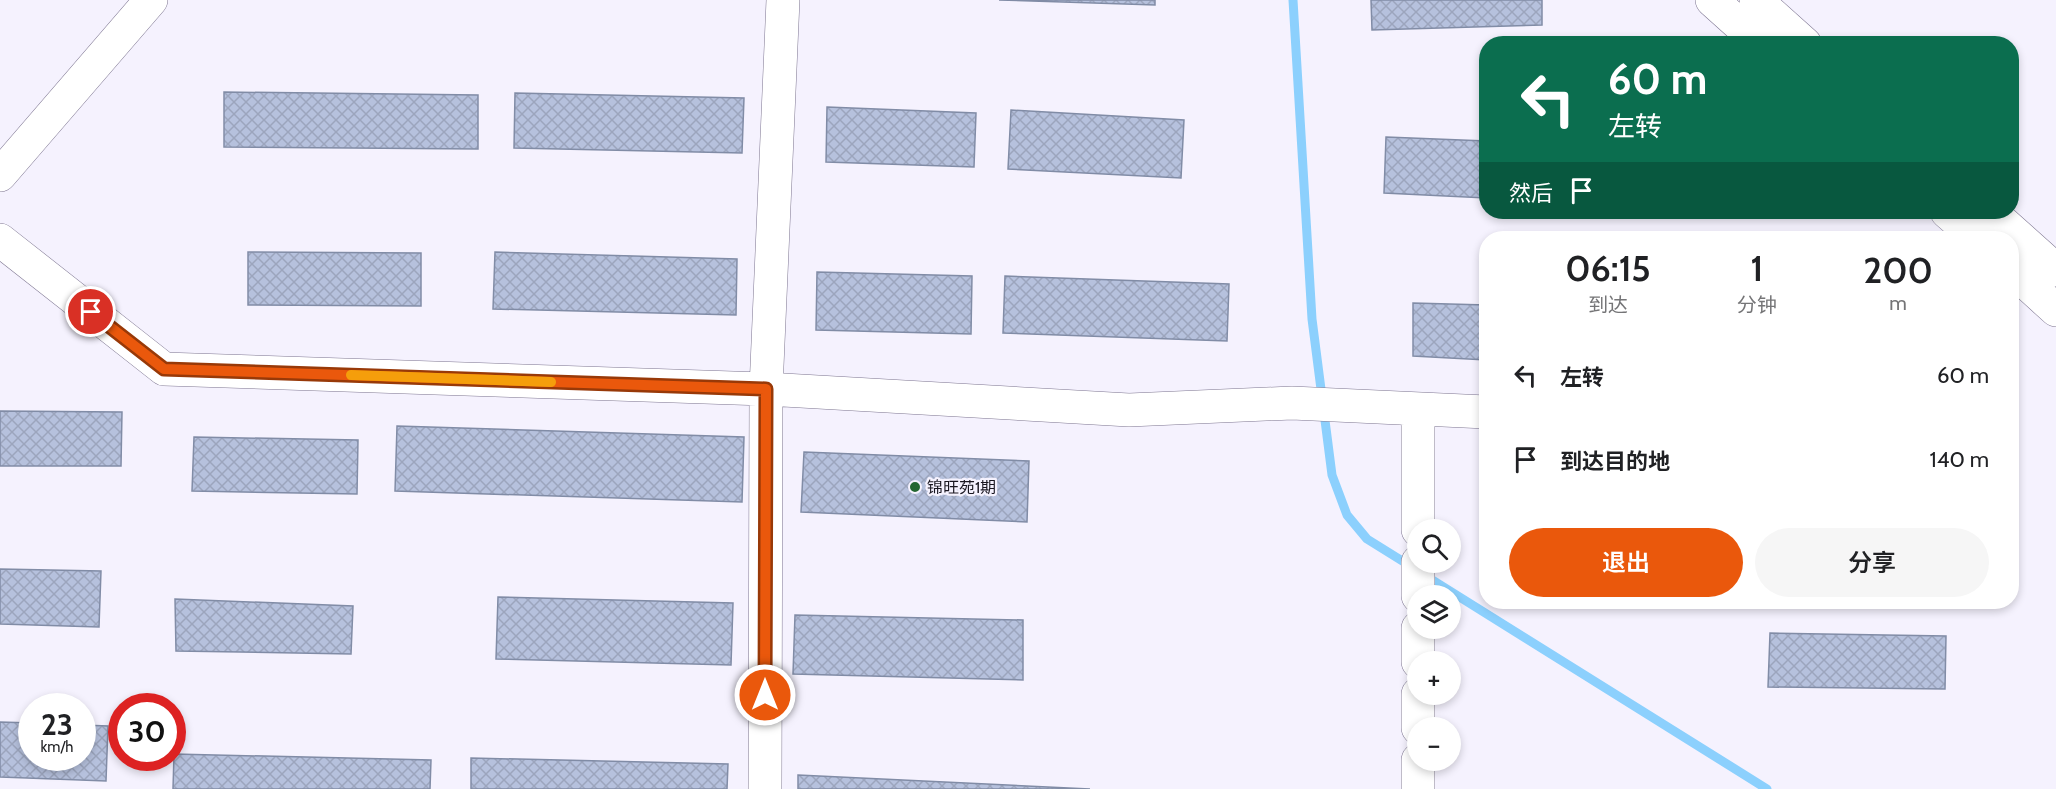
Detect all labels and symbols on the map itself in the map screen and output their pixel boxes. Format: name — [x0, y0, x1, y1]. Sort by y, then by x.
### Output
pin — [65, 286, 116, 337]
place label: 锦旺苑1期 — [927, 478, 996, 497]
marker: 锦旺苑1期 — [908, 480, 922, 494]
position arrow — [733, 663, 797, 727]
speed limit sign: 30 — [108, 693, 186, 771]

